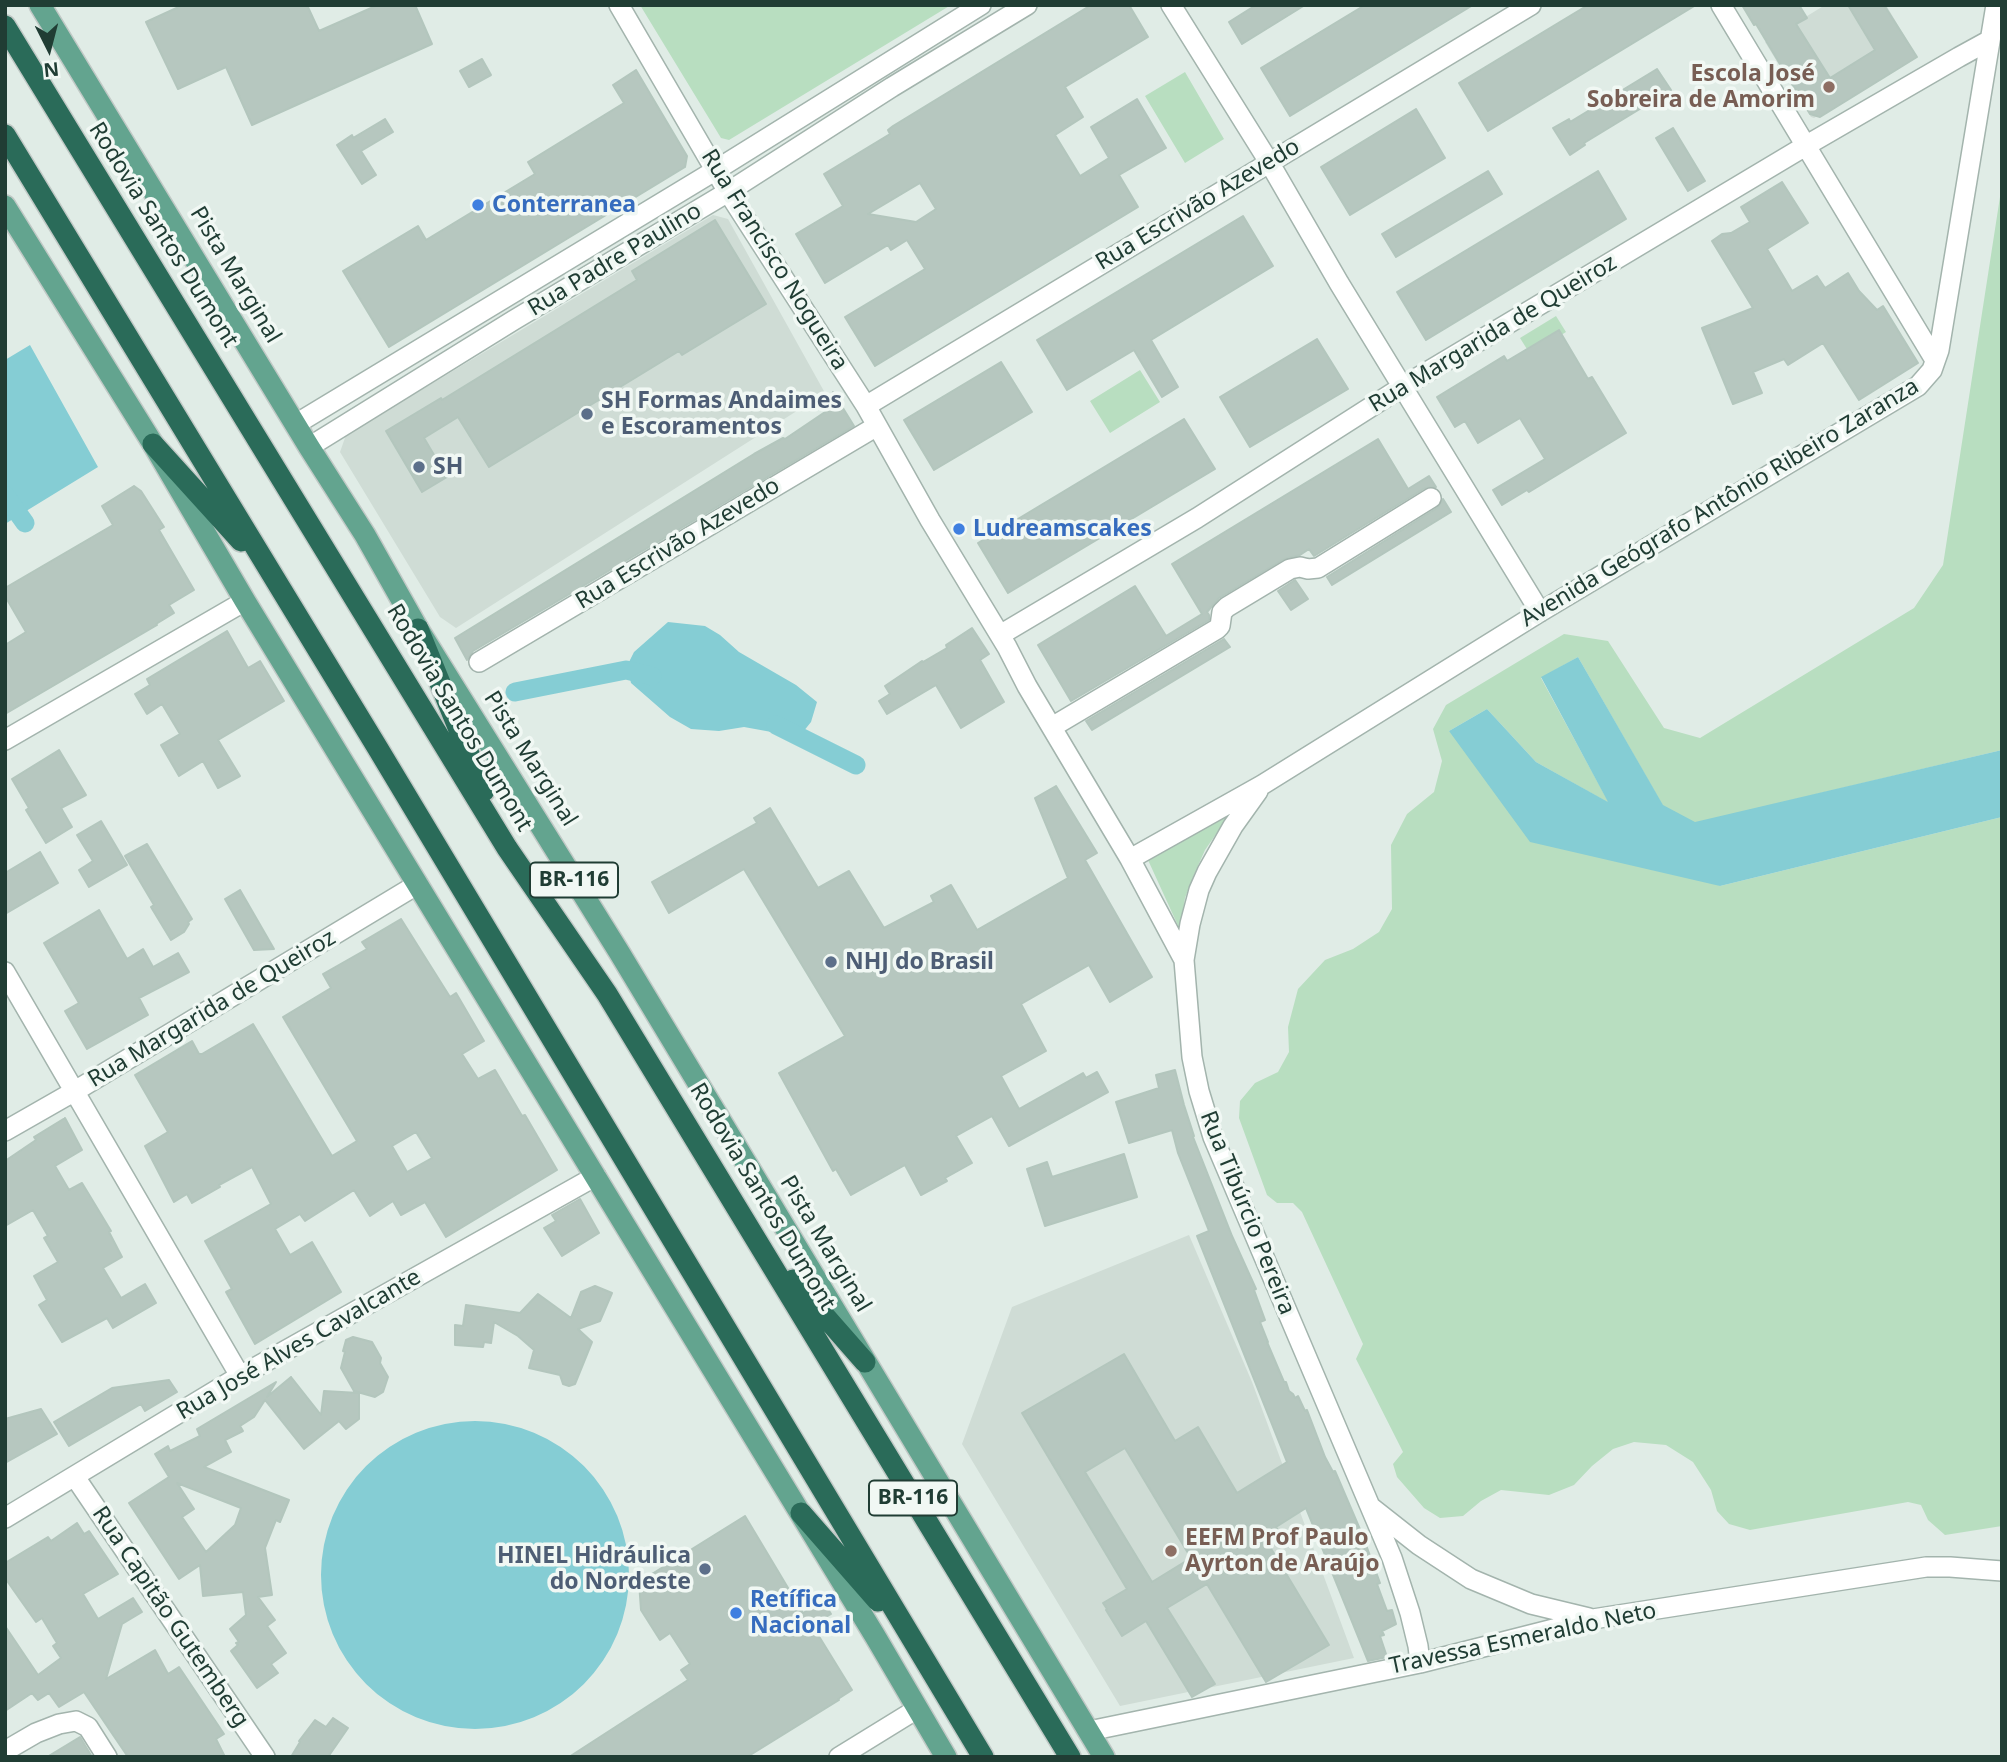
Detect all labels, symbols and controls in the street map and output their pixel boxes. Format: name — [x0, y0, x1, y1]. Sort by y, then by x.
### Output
north arrow — [14, 14, 84, 84]
text: N — [42, 56, 60, 84]
place label: Escola José Sobreira de Amorim — [1587, 60, 1815, 114]
marker: Escola José Sobreira de Amorim — [1821, 79, 1837, 95]
street label: Rodovia Santos Dumont — [82, 117, 244, 353]
street label: Rua Escrivão Azevedo — [1091, 133, 1305, 277]
street label: Rua Francisco Nogueira — [695, 145, 853, 375]
place label: Conterranea — [492, 191, 636, 219]
marker: Conterranea — [470, 197, 486, 213]
street label: Rua Padre Paulino — [523, 197, 707, 323]
street label: Pista Marginal — [183, 202, 287, 348]
street label: Rua Margarida de Queiroz — [1364, 249, 1622, 419]
street label: Avenida Geógrafo Antônio Ribeiro Zaranza — [1516, 373, 1924, 633]
place label: SH Formas Andaimes e Escoramentos — [601, 387, 842, 441]
marker: SH Formas Andaimes e Escoramentos — [579, 406, 595, 422]
place label: SH — [433, 453, 463, 481]
marker: SH — [411, 459, 427, 475]
street label: Rua Escrivão Azevedo — [571, 472, 785, 616]
place label: Ludreamscakes — [973, 515, 1152, 543]
marker: Ludreamscakes — [951, 521, 967, 537]
street label: Rodovia Santos Dumont — [380, 599, 538, 837]
street label: Pista Marginal — [477, 686, 583, 832]
road number: BR-116 — [530, 862, 618, 898]
street label: Rua Margarida de Queiroz — [83, 924, 341, 1094]
place label: NHJ do Brasil — [845, 948, 994, 976]
marker: NHJ do Brasil — [823, 954, 839, 970]
street label: Rodovia Santos Dumont — [683, 1078, 841, 1316]
street label: Rua Tibúrcio Pereira — [1194, 1107, 1300, 1319]
street label: Pista Marginal — [773, 1171, 877, 1317]
street label: Rua José Alves Cavalcante — [172, 1264, 426, 1426]
road number: BR-116 — [869, 1480, 957, 1516]
street label: Rua Capitão Gutemberg — [86, 1501, 254, 1733]
place label: EEFM Prof Paulo Ayrton de Araújo — [1185, 1524, 1380, 1578]
place label: HINEL Hidráulica do Nordeste — [497, 1542, 691, 1596]
marker: EEFM Prof Paulo Ayrton de Araújo — [1163, 1543, 1179, 1559]
marker: HINEL Hidráulica do Nordeste — [697, 1561, 713, 1577]
place label: Retífica Nacional — [750, 1586, 851, 1640]
street label: Travessa Esmeraldo Neto — [1387, 1597, 1659, 1681]
marker: Retífica Nacional — [728, 1605, 744, 1621]

